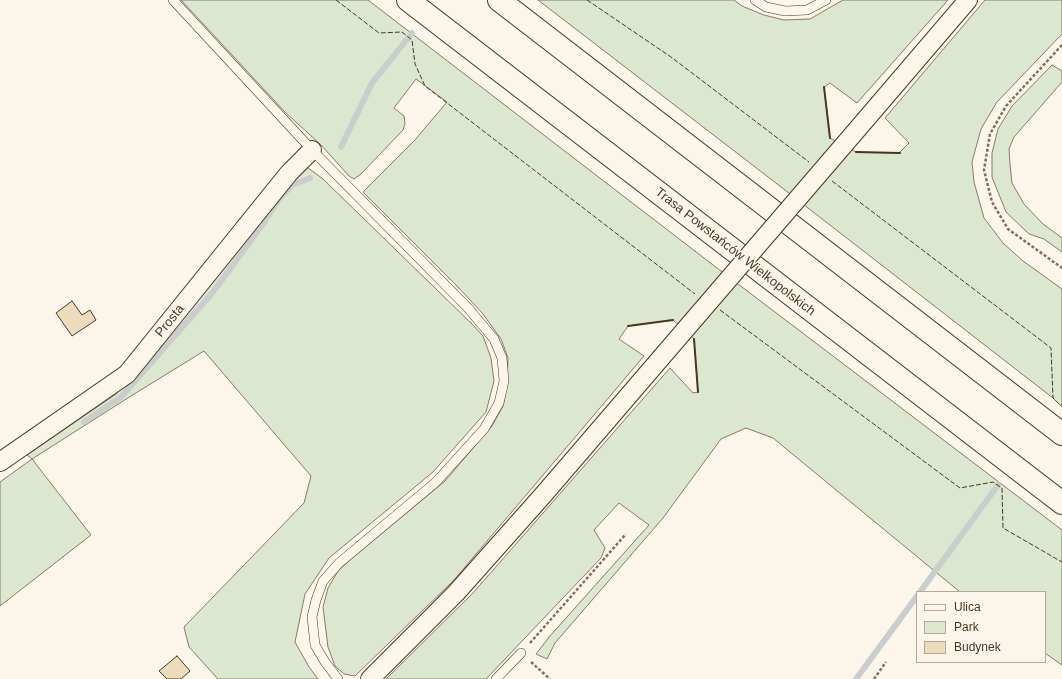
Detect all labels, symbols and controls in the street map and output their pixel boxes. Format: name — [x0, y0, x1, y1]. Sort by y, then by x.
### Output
street label: Trasa Powstańców Wielkopolskich — [652, 185, 818, 319]
street label: Prosta — [152, 301, 188, 341]
legend — [916, 591, 1046, 663]
text: Ulica — [954, 600, 981, 614]
text: Park — [954, 620, 979, 634]
text: Budynek — [954, 640, 1001, 654]

